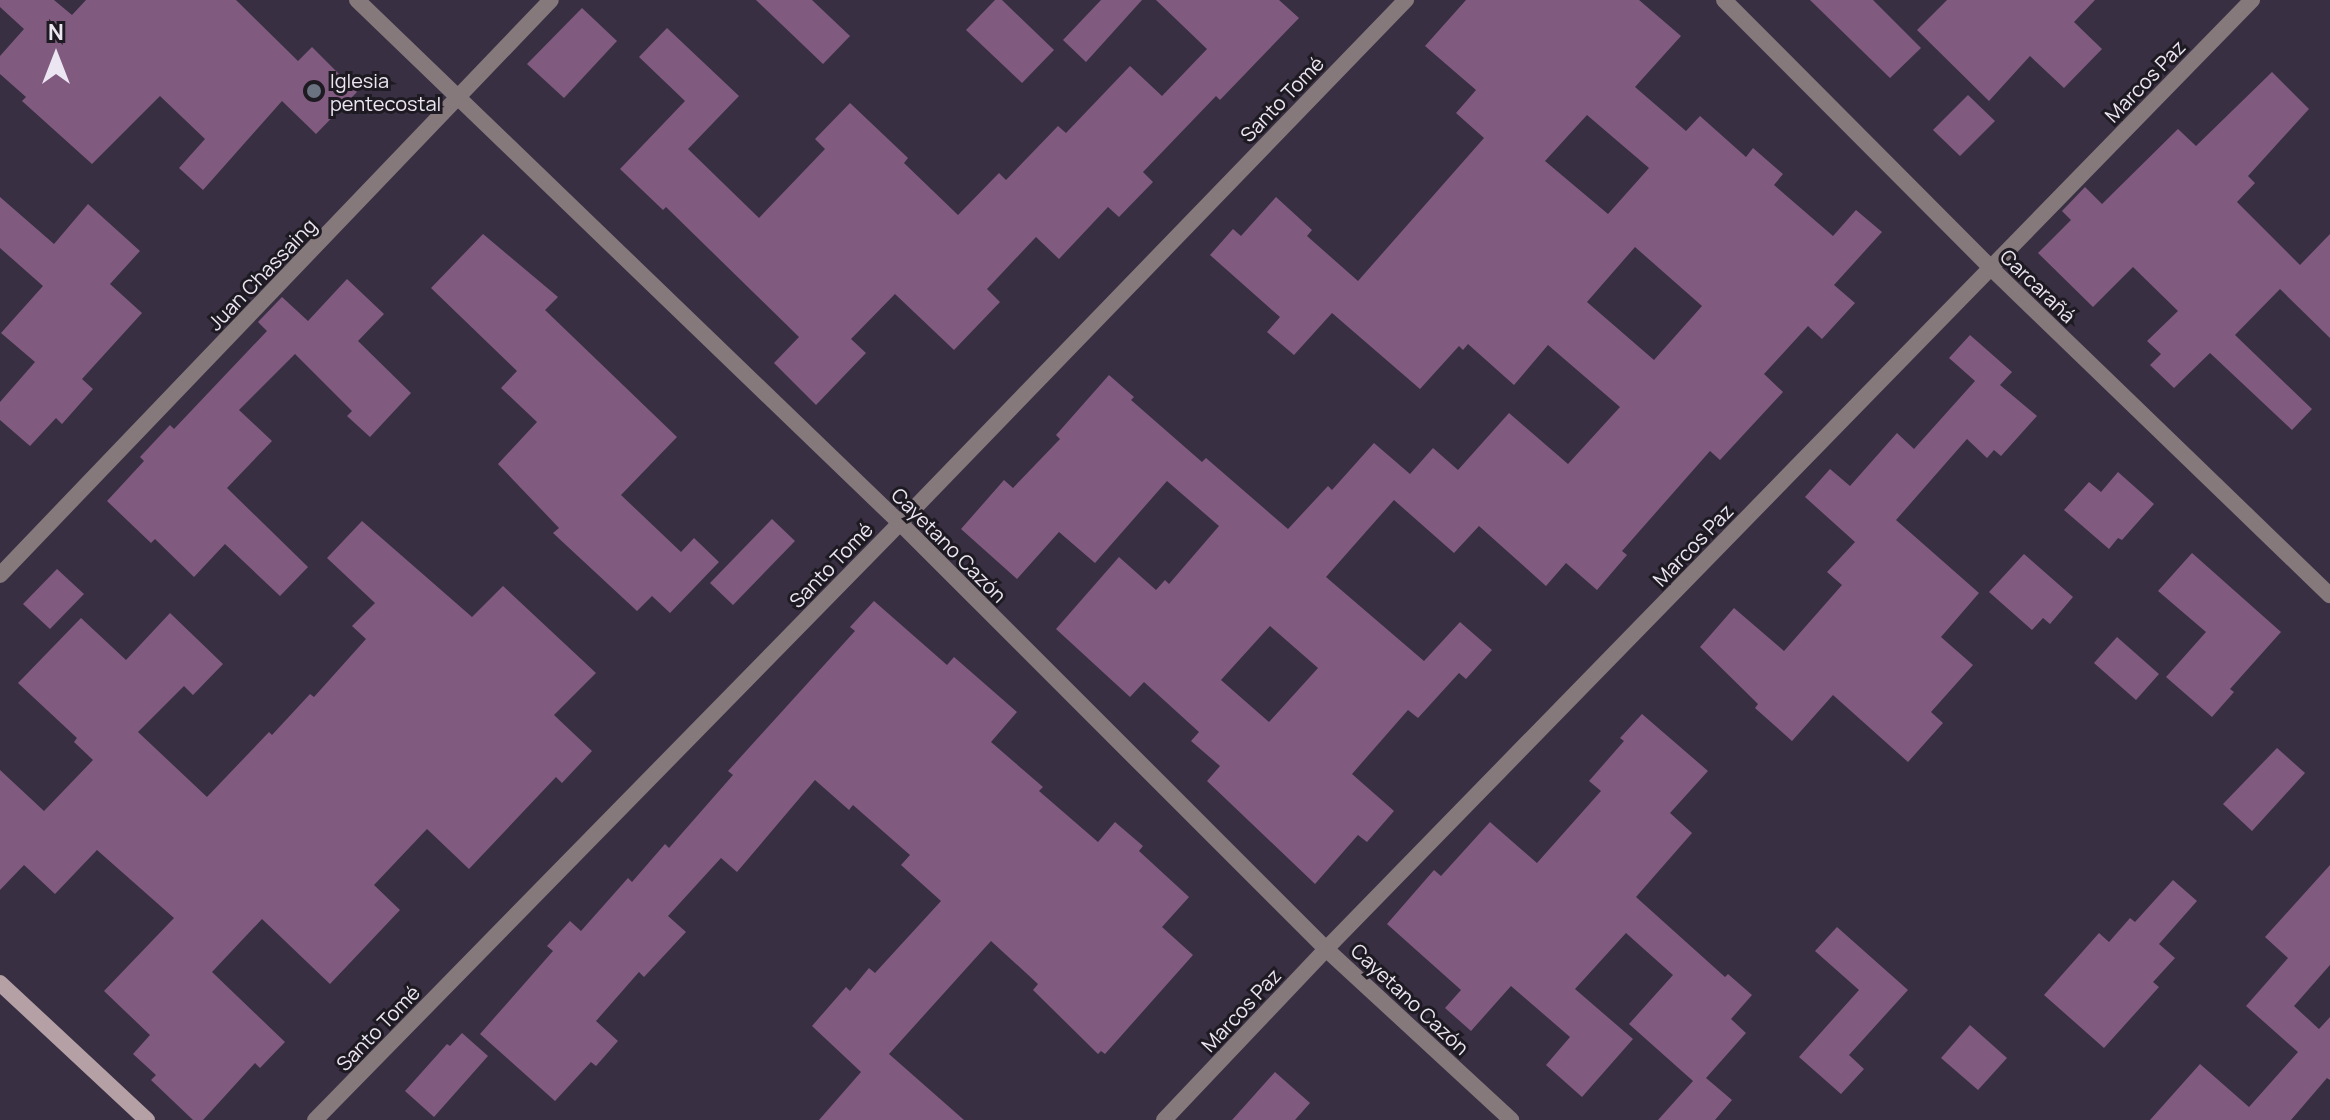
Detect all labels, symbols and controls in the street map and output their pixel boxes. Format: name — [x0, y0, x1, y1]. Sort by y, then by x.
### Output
north arrow — [16, 16, 96, 96]
text: N — [48, 17, 64, 47]
street label: Marcos Paz — [2100, 35, 2190, 127]
street label: Santo Tomé — [1235, 51, 1329, 147]
place label: Iglesia pentecostal — [330, 68, 441, 115]
marker: Iglesia pentecostal — [305, 82, 323, 100]
street label: Juan Chassaing — [203, 213, 321, 335]
street label: Carcarañá — [1995, 244, 2081, 328]
street label: Cayetano Cazón — [887, 483, 1011, 607]
street label: Marcos Paz — [1648, 499, 1738, 591]
street label: Santo Tomé — [784, 517, 878, 613]
street label: Cayetano Cazón — [1346, 938, 1474, 1060]
street label: Marcos Paz — [1196, 963, 1286, 1057]
street label: Santo Tomé — [331, 980, 425, 1076]

